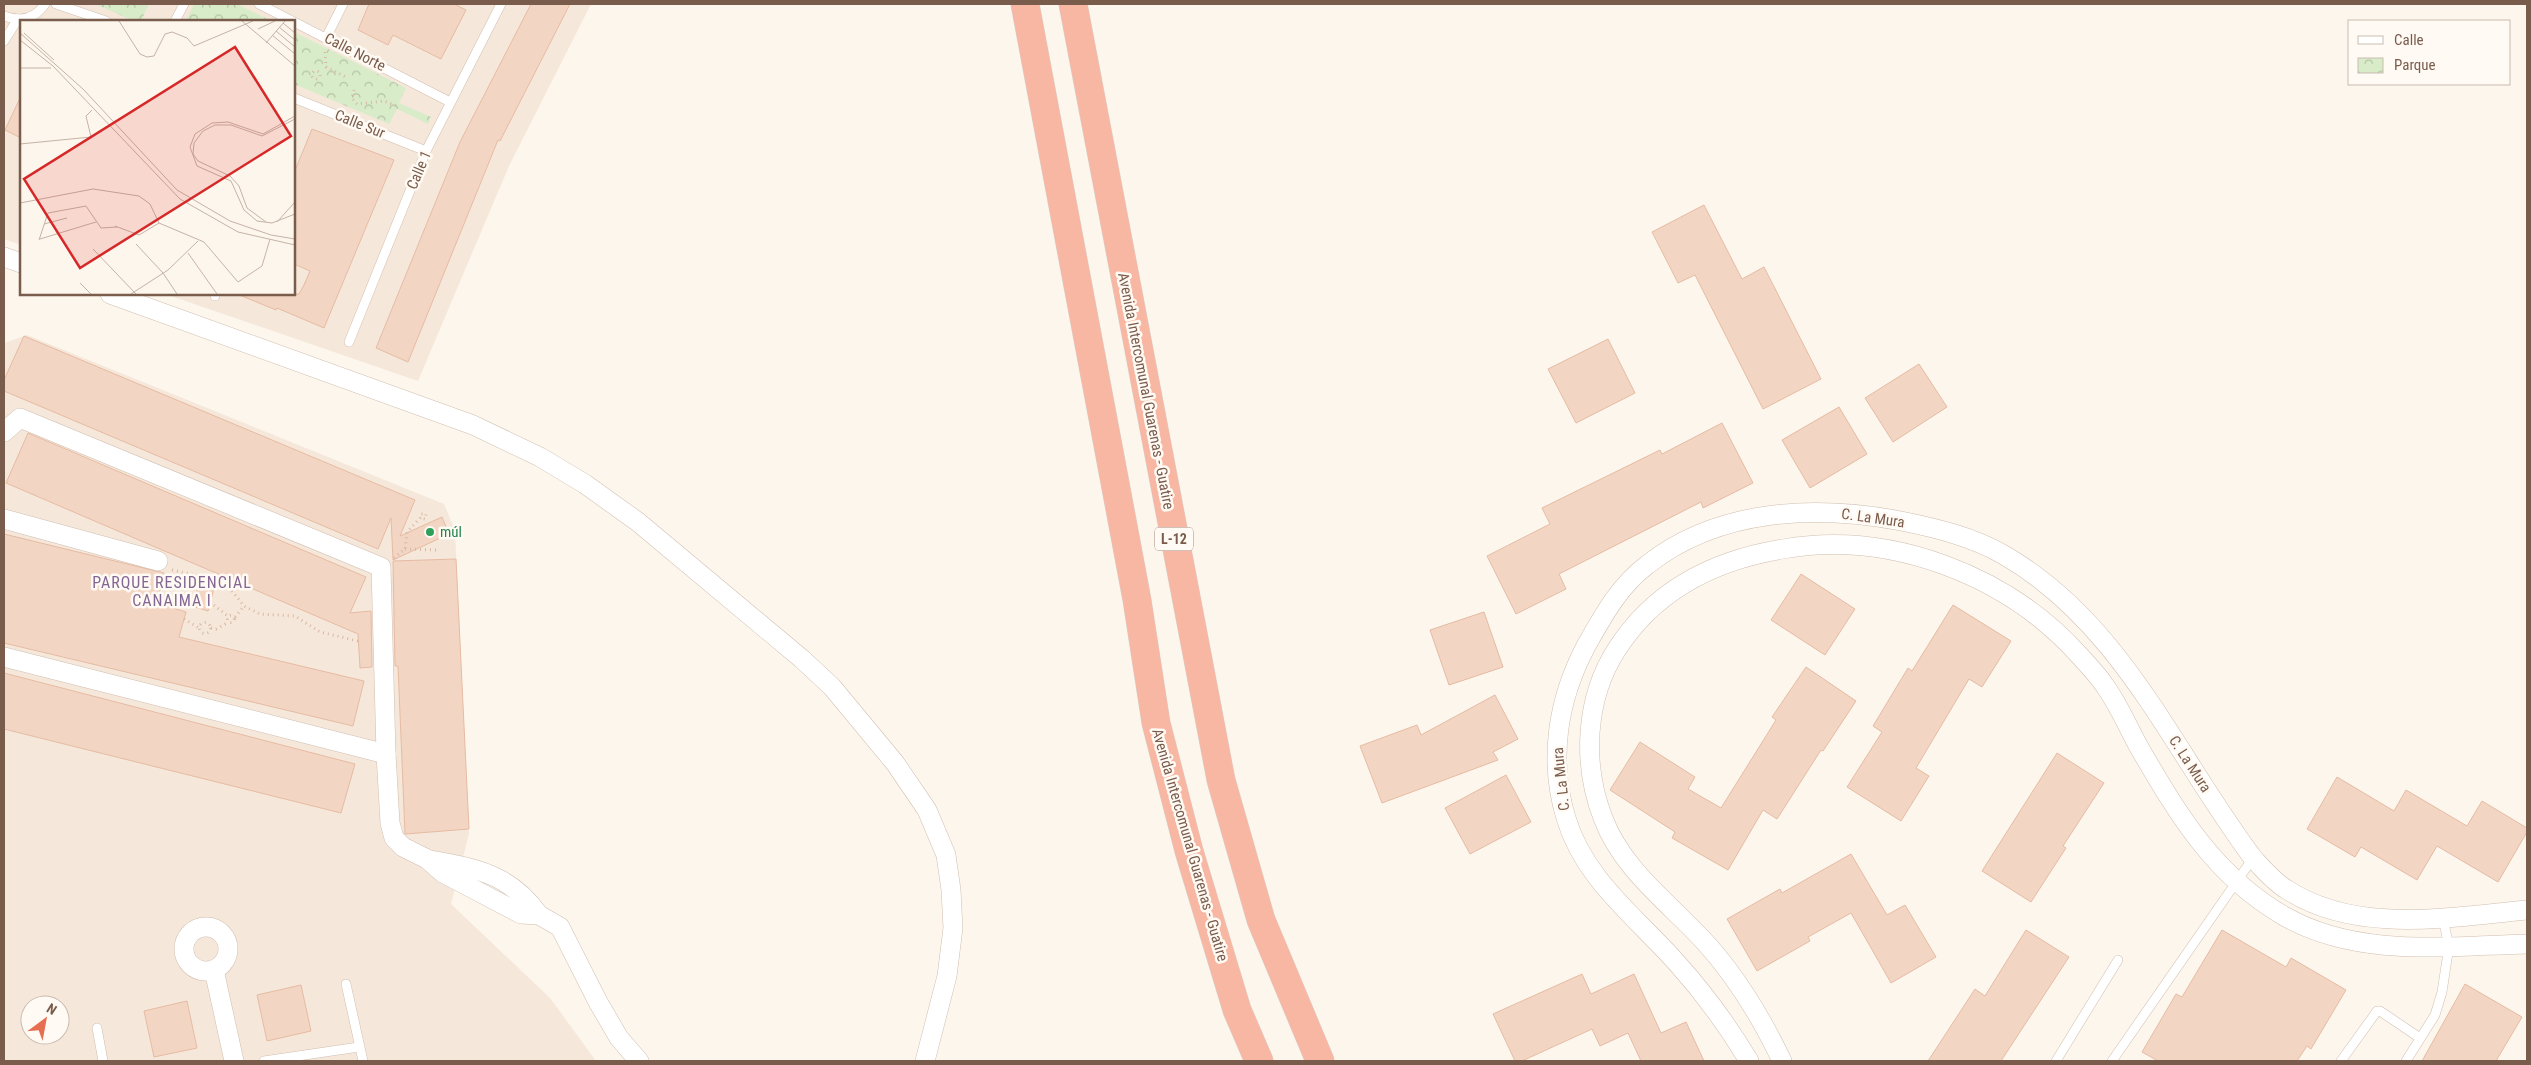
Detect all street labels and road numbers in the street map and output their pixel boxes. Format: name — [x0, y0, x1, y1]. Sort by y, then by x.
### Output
street label: Calle Norte — [321, 29, 389, 75]
street label: Calle Sur — [332, 106, 388, 142]
street label: Calle 1 — [403, 148, 435, 192]
street label: Avenida Intercomunal Guarenas - Guatire — [1114, 271, 1178, 511]
street label: C. La Mura — [1840, 505, 1906, 531]
road number: L-12 — [1155, 528, 1193, 550]
street label: Avenida Intercomunal Guarenas - Guatire — [1148, 727, 1232, 963]
street label: C. La Mura — [2165, 732, 2215, 796]
street label: C. La Mura — [1549, 746, 1573, 812]

